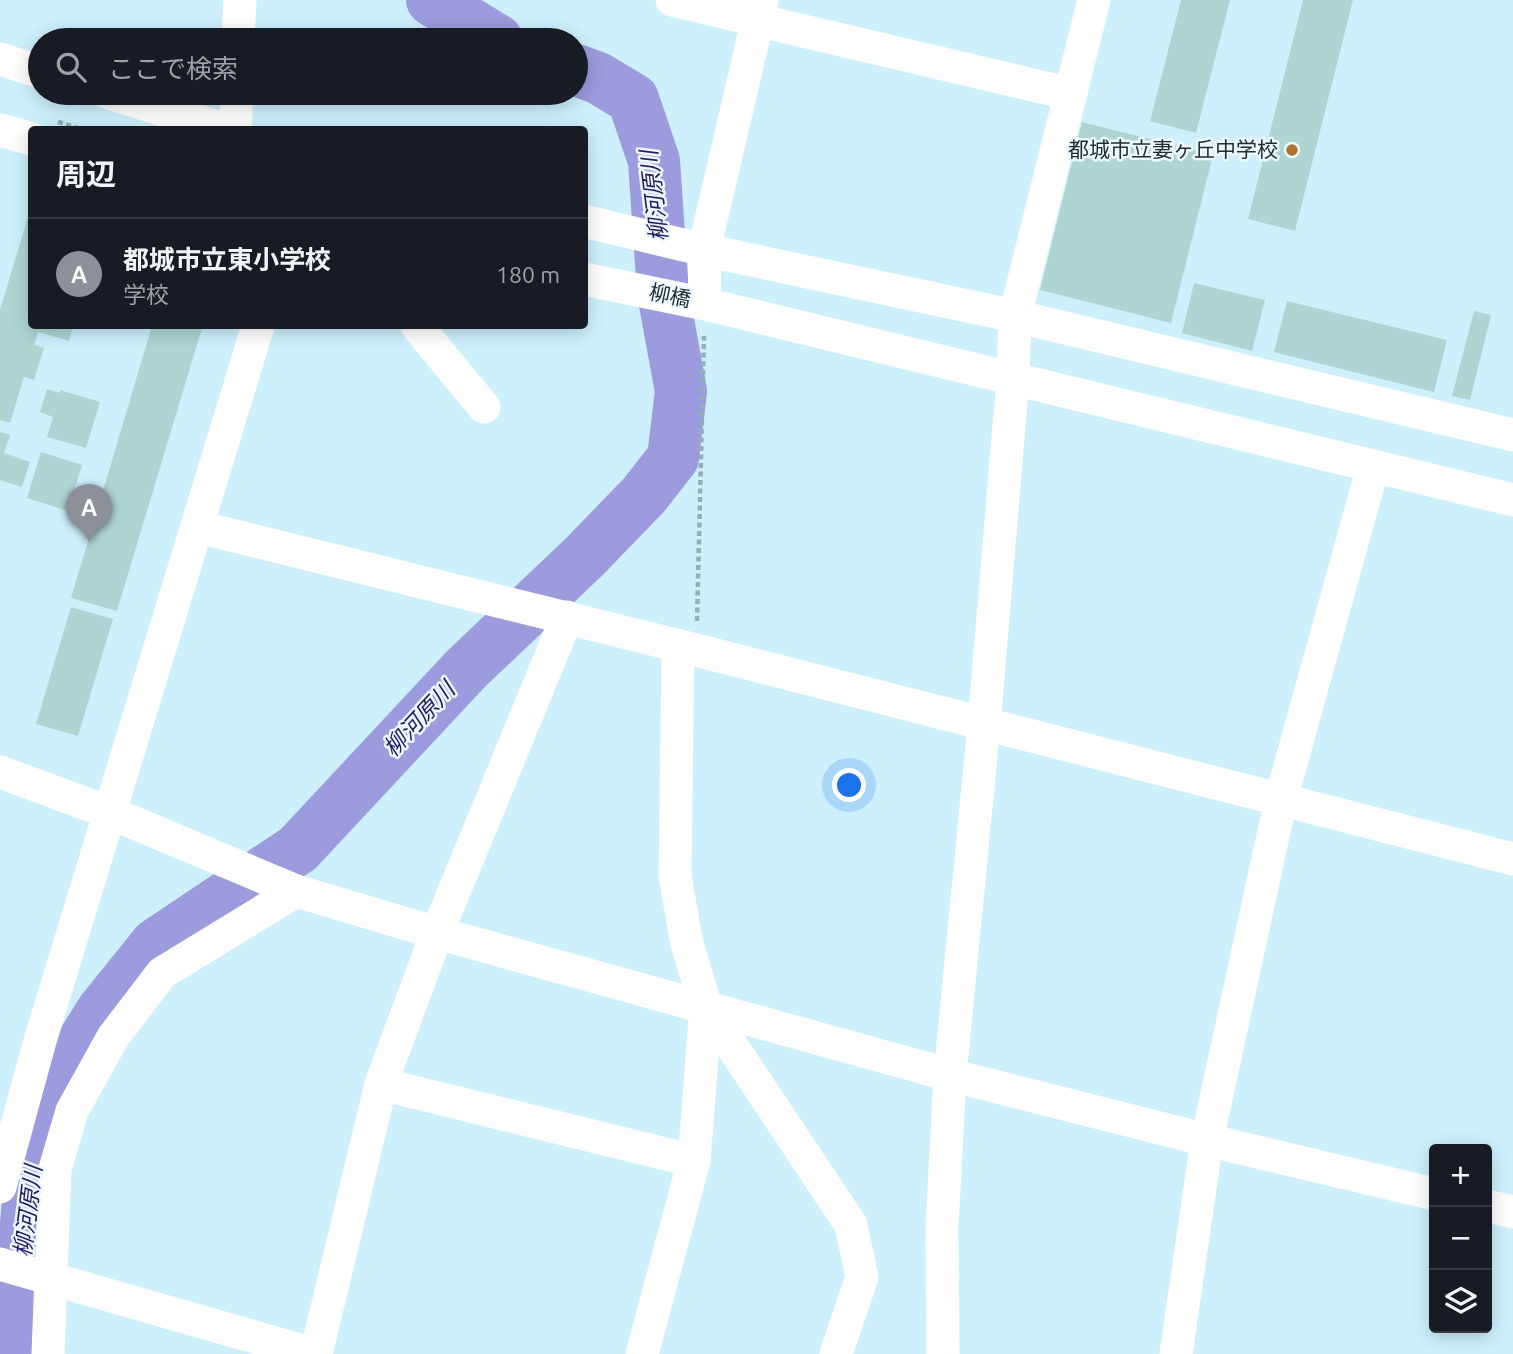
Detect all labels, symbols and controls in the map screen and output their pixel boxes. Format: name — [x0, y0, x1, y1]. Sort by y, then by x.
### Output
search box — [28, 28, 588, 105]
icon: search — [52, 48, 90, 86]
text: ここで検索 — [108, 54, 238, 83]
place label: 都城市立妻ヶ丘中学校 — [1068, 137, 1278, 161]
marker: 都城市立妻ヶ丘中学校 — [1284, 142, 1300, 158]
water label: 柳河原川 — [635, 146, 672, 243]
text: 周辺 — [56, 157, 116, 191]
text: 都城市立東小学校 — [123, 245, 331, 274]
text: A — [71, 262, 87, 287]
text: 180 m — [496, 262, 560, 287]
street label: 柳橋 — [647, 279, 693, 311]
text: 学校 — [123, 282, 169, 307]
pin: A — [66, 484, 112, 542]
water label: 柳河原川 — [378, 674, 461, 761]
your location — [832, 768, 866, 802]
map controls — [1429, 1144, 1492, 1333]
button: + — [1429, 1144, 1492, 1207]
water label: 柳河原川 — [9, 1161, 46, 1258]
button: − — [1429, 1207, 1492, 1270]
button: layers — [1429, 1270, 1492, 1333]

